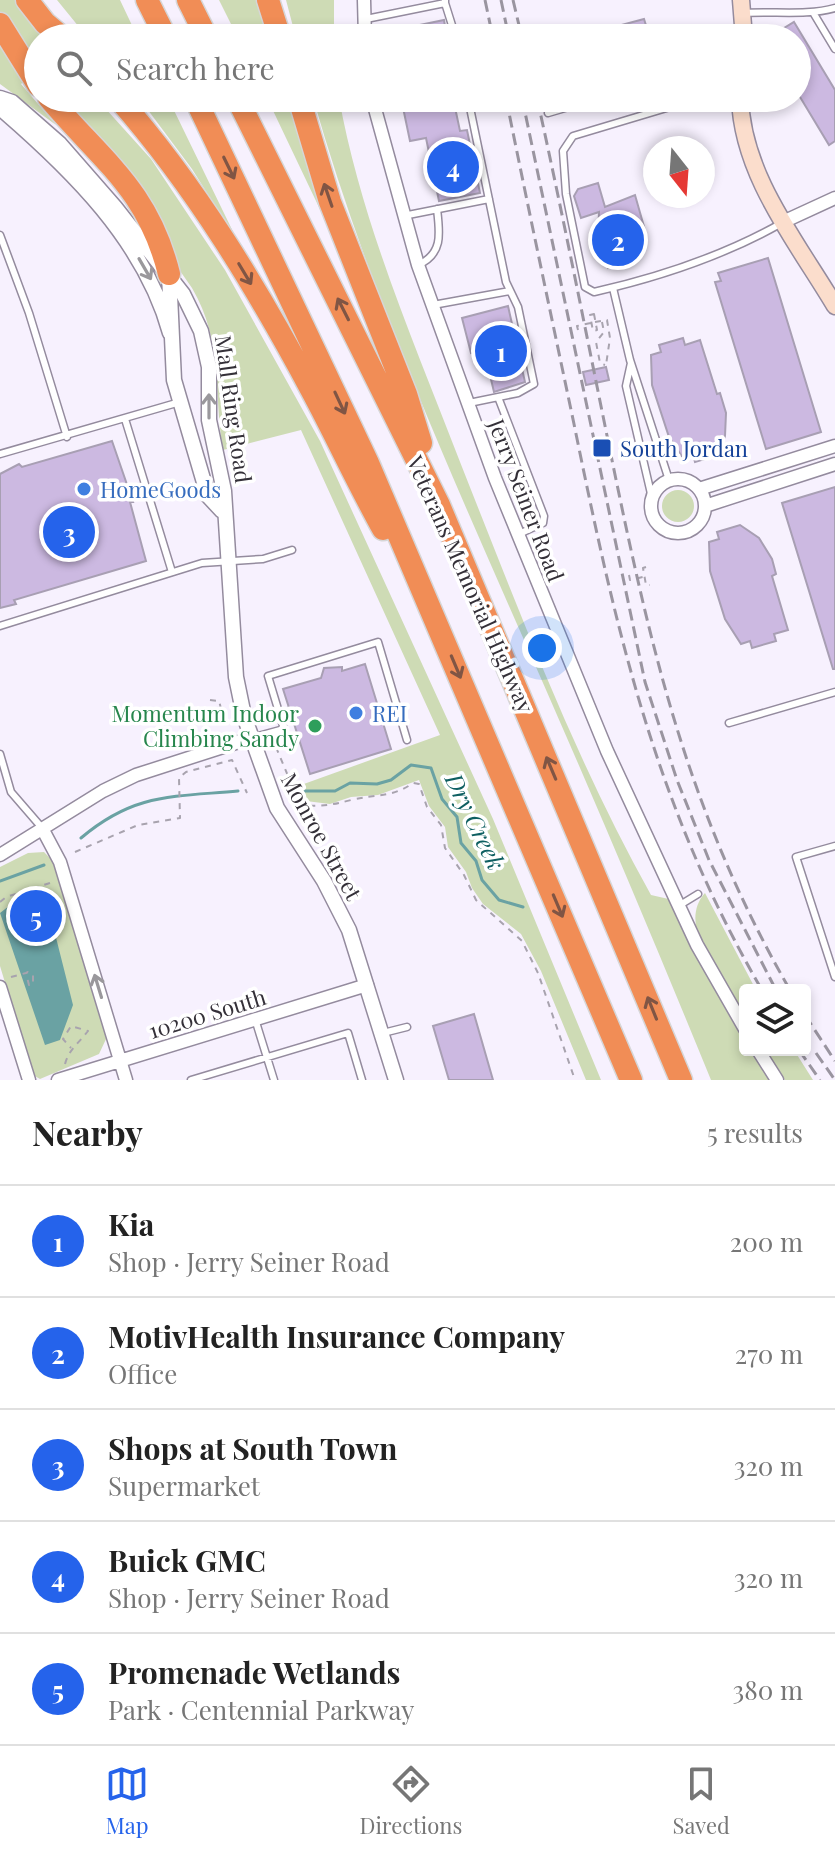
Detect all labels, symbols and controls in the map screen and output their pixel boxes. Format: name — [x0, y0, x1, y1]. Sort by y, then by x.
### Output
search box — [24, 24, 811, 112]
icon: search — [52, 46, 96, 90]
text: Search here — [116, 48, 275, 88]
north arrow — [643, 136, 715, 208]
pin: 4 — [427, 137, 479, 197]
one-way arrow — [222, 156, 238, 180]
one-way arrow — [320, 182, 335, 207]
pin: 2 — [592, 210, 644, 270]
one-way arrow — [138, 257, 153, 281]
one-way arrow — [238, 262, 254, 285]
one-way arrow — [335, 298, 351, 322]
pin: 1 — [475, 321, 527, 381]
street label: Mall Ring Road — [209, 333, 259, 485]
one-way arrow — [334, 391, 349, 415]
one-way arrow — [201, 393, 217, 420]
street label: Jerry Seiner Road — [482, 413, 572, 586]
place label: South Jordan — [620, 433, 748, 463]
marker: South Jordan — [591, 437, 613, 459]
street label: Veterans Memorial Highway — [400, 450, 541, 717]
place label: HomeGoods — [100, 474, 221, 504]
marker: HomeGoods — [75, 480, 93, 498]
pin: 3 — [43, 502, 95, 562]
your location — [522, 628, 562, 668]
one-way arrow — [449, 654, 464, 679]
place label: Momentum Indoor Climbing Sandy — [112, 698, 299, 753]
place label: REI — [372, 698, 407, 728]
marker: REI — [347, 704, 365, 722]
marker: Momentum Indoor Climbing Sandy — [306, 717, 324, 735]
one-way arrow — [542, 756, 557, 781]
water label: Dry Creek — [438, 766, 513, 875]
street label: Monroe Street — [275, 767, 370, 906]
pin: 5 — [10, 886, 62, 946]
one-way arrow — [552, 893, 567, 918]
one-way arrow — [90, 974, 105, 1000]
street label: 10200 South — [145, 981, 269, 1045]
map controls — [739, 984, 811, 1056]
button: layers — [739, 984, 811, 1056]
one-way arrow — [644, 996, 659, 1021]
text: Nearby — [32, 1109, 143, 1155]
text: 5 results — [707, 1115, 803, 1150]
text: Kia — [108, 1204, 154, 1244]
text: 1 — [53, 1224, 63, 1259]
text: 200 m — [730, 1224, 803, 1259]
text: Shop · Jerry Seiner Road — [108, 1244, 390, 1279]
text: MotivHealth Insurance Company — [108, 1316, 565, 1356]
text: 2 — [51, 1336, 65, 1371]
text: 270 m — [735, 1336, 803, 1371]
text: Office — [108, 1356, 177, 1391]
text: Shops at South Town — [108, 1428, 397, 1468]
text: 3 — [52, 1448, 64, 1483]
text: 320 m — [734, 1448, 803, 1483]
text: Supermarket — [108, 1468, 260, 1503]
text: Buick GMC — [108, 1540, 266, 1580]
text: 4 — [51, 1560, 65, 1595]
text: 320 m — [734, 1560, 803, 1595]
text: Shop · Jerry Seiner Road — [108, 1580, 390, 1615]
text: Promenade Wetlands — [108, 1652, 400, 1692]
text: 5 — [52, 1672, 64, 1707]
text: 380 m — [733, 1672, 803, 1707]
text: Park · Centennial Parkway — [108, 1692, 414, 1727]
tab: Map — [105, 1762, 149, 1840]
tab: Directions — [359, 1762, 462, 1840]
tab: Saved — [673, 1762, 730, 1840]

